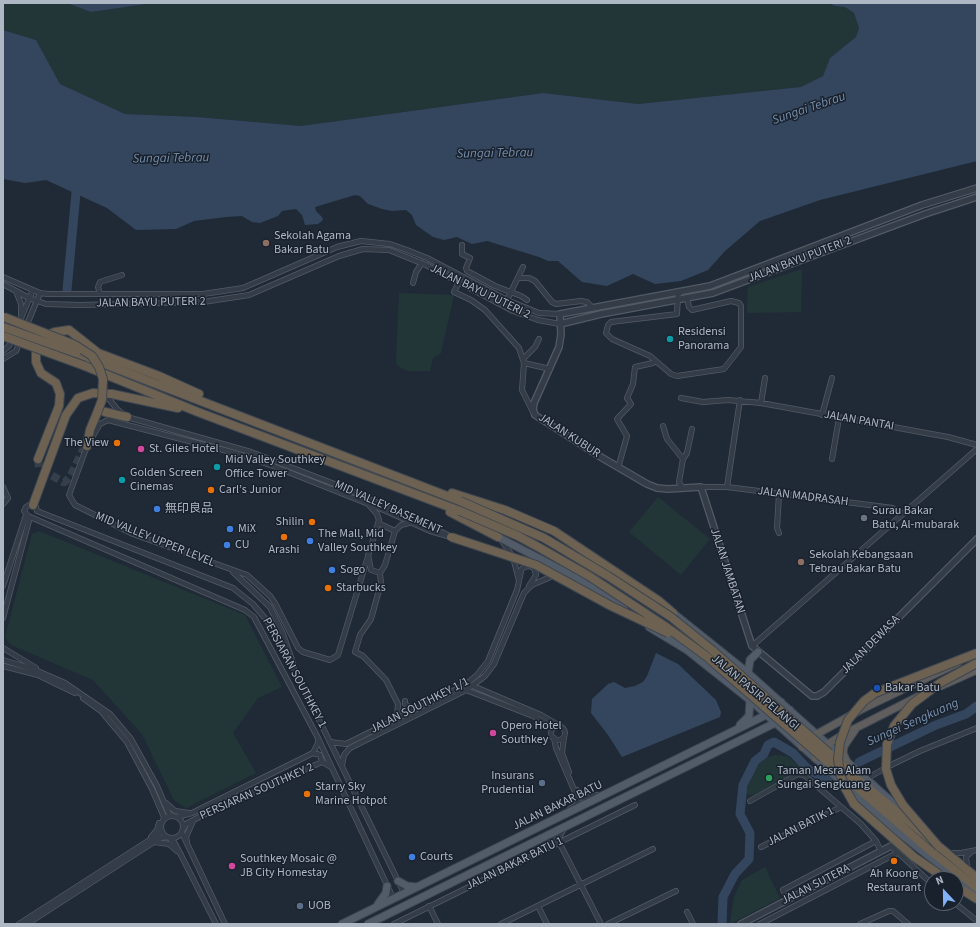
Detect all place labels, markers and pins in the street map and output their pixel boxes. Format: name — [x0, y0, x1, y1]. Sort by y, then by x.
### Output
place label: Sekolah Agama Bakar Batu — [274, 229, 351, 257]
marker: Sekolah Agama Bakar Batu — [261, 238, 271, 248]
place label: Residensi Panorama — [678, 325, 729, 353]
marker: Residensi Panorama — [665, 334, 675, 344]
place label: The View — [64, 436, 109, 450]
marker: The View — [112, 438, 122, 448]
place label: St. Giles Hotel — [149, 442, 218, 456]
marker: St. Giles Hotel — [136, 444, 146, 454]
place label: Mid Valley Southkey Office Tower — [225, 453, 325, 481]
marker: Mid Valley Southkey Office Tower — [212, 462, 222, 472]
place label: Golden Screen Cinemas — [130, 466, 203, 494]
marker: Golden Screen Cinemas — [117, 475, 127, 485]
place label: Carl’s Junior — [219, 483, 282, 497]
marker: Carl’s Junior — [206, 485, 216, 495]
place label: 無印良品 — [165, 502, 213, 516]
marker: 無印良品 — [152, 504, 162, 514]
place label: Surau Bakar Batu, Al-mubarak — [872, 504, 959, 532]
marker: Surau Bakar Batu, Al-mubarak — [859, 513, 869, 523]
place label: Shilin — [276, 515, 304, 529]
marker: Shilin — [307, 517, 317, 527]
place label: MiX — [238, 522, 256, 536]
marker: MiX — [225, 524, 235, 534]
place label: The Mall, Mid Valley Southkey — [318, 527, 397, 555]
marker: Arashi — [279, 532, 289, 542]
marker: The Mall, Mid Valley Southkey — [305, 536, 315, 546]
place label: CU — [235, 538, 249, 552]
marker: CU — [222, 540, 232, 550]
place label: Arashi — [269, 543, 299, 557]
place label: Sekolah Kebangsaan Tebrau Bakar Batu — [809, 548, 913, 576]
marker: Sekolah Kebangsaan Tebrau Bakar Batu — [796, 557, 806, 567]
place label: Sogo — [340, 563, 365, 577]
marker: Sogo — [327, 565, 337, 575]
place label: Starbucks — [336, 581, 386, 595]
marker: Starbucks — [323, 583, 333, 593]
place label: Bakar Batu — [885, 681, 940, 695]
marker: Bakar Batu — [872, 683, 882, 693]
place label: Opero Hotel Southkey — [501, 719, 562, 747]
marker: Opero Hotel Southkey — [488, 728, 498, 738]
place label: Taman Mesra Alam Sungai Sengkuang — [777, 764, 871, 792]
place label: Insurans Prudential — [481, 769, 534, 797]
marker: Taman Mesra Alam Sungai Sengkuang — [764, 773, 774, 783]
marker: Insurans Prudential — [537, 778, 547, 788]
place label: Starry Sky Marine Hotpot — [315, 780, 387, 808]
marker: Starry Sky Marine Hotpot — [302, 789, 312, 799]
place label: Courts — [420, 850, 453, 864]
place label: Southkey Mosaic @ JB City Homestay — [240, 852, 337, 880]
marker: Courts — [407, 852, 417, 862]
marker: Ah Koong Restaurant — [889, 856, 899, 866]
marker: Southkey Mosaic @ JB City Homestay — [227, 861, 237, 871]
place label: Ah Koong Restaurant — [867, 867, 921, 895]
place label: UOB — [308, 899, 331, 913]
marker: UOB — [295, 901, 305, 911]

